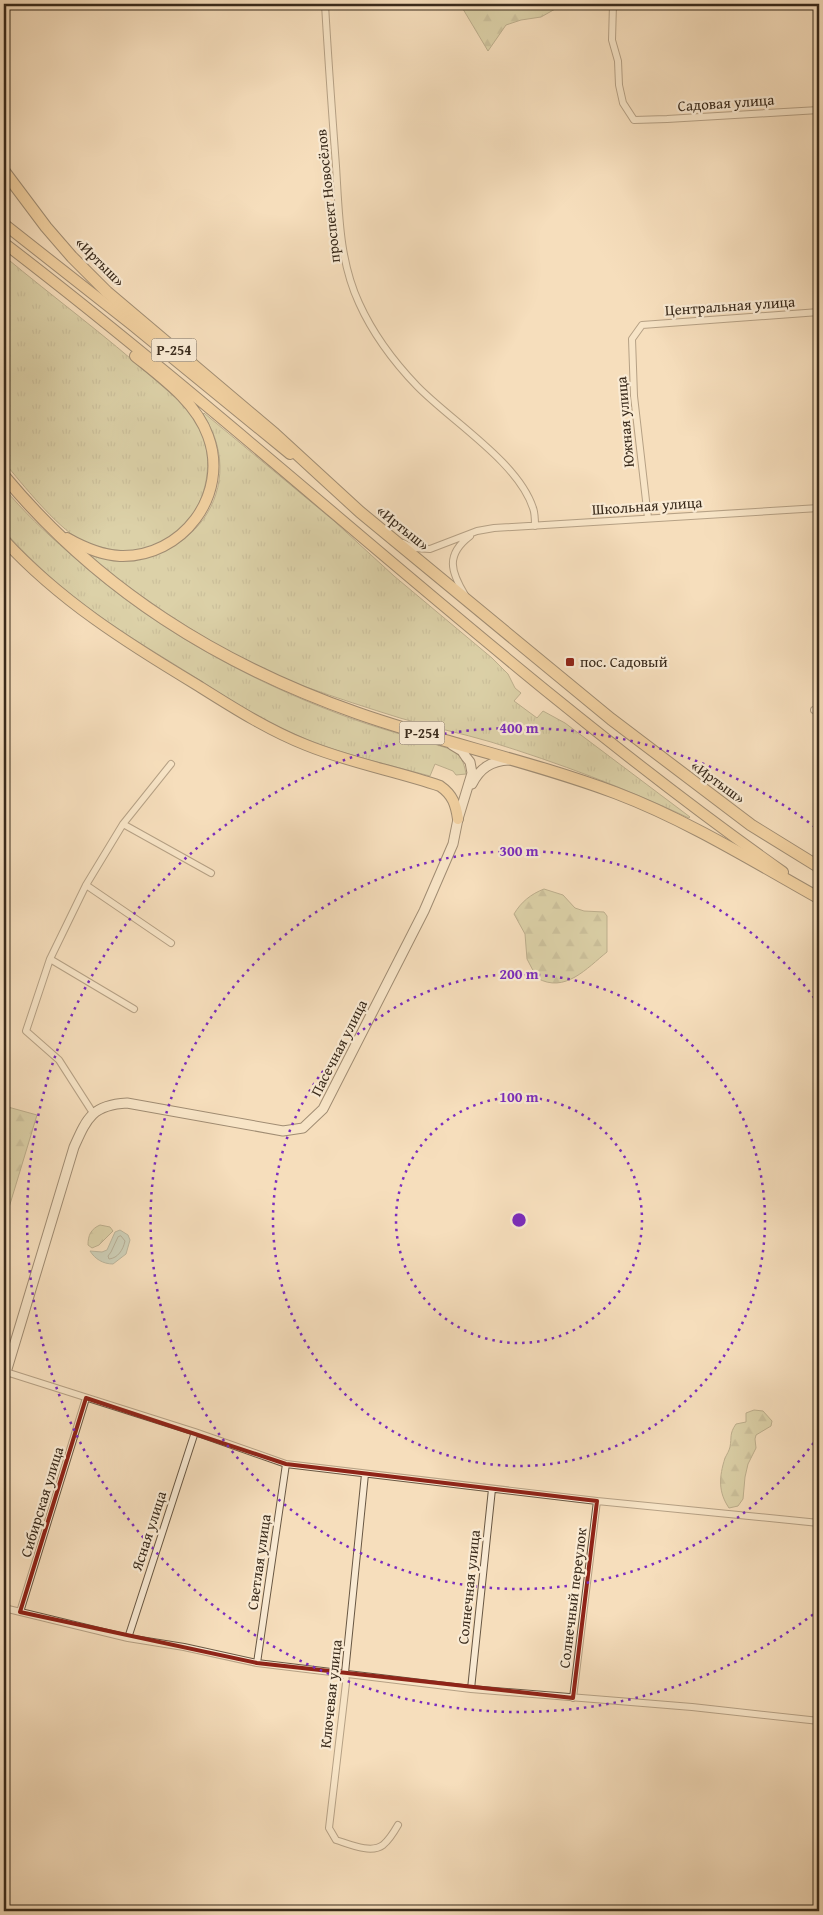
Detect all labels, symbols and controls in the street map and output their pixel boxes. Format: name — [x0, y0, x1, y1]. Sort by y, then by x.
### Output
street label: Садовая улица — [677, 89, 776, 116]
street label: проспект Новосёлов — [310, 128, 345, 264]
street label: «Иртыш» — [71, 232, 130, 291]
street label: Центральная улица — [664, 290, 797, 321]
road number: Р-254 — [152, 338, 196, 362]
street label: Южная улица — [610, 375, 639, 468]
street label: Школьная улица — [591, 491, 704, 520]
street label: «Иртыш» — [373, 500, 434, 555]
place label: пос. Садовый — [580, 651, 668, 672]
marker: пос. Садовый — [564, 656, 576, 668]
text: 400 m — [499, 717, 539, 738]
road number: Р-254 — [400, 721, 444, 744]
street label: «Иртыш» — [687, 755, 750, 808]
text: 300 m — [499, 840, 539, 861]
text: 200 m — [499, 963, 539, 984]
street label: Пасечная улица — [305, 995, 372, 1100]
text: 100 m — [499, 1086, 539, 1107]
centre of rings — [510, 1211, 528, 1229]
street label: Сибирская улица — [15, 1443, 69, 1560]
street label: Ясная улица — [125, 1487, 172, 1574]
street label: Светлая улица — [241, 1512, 276, 1611]
street label: Солнечный переулок — [553, 1526, 592, 1669]
street label: Солнечная улица — [452, 1528, 485, 1645]
street label: Ключевая улица — [314, 1638, 347, 1749]

